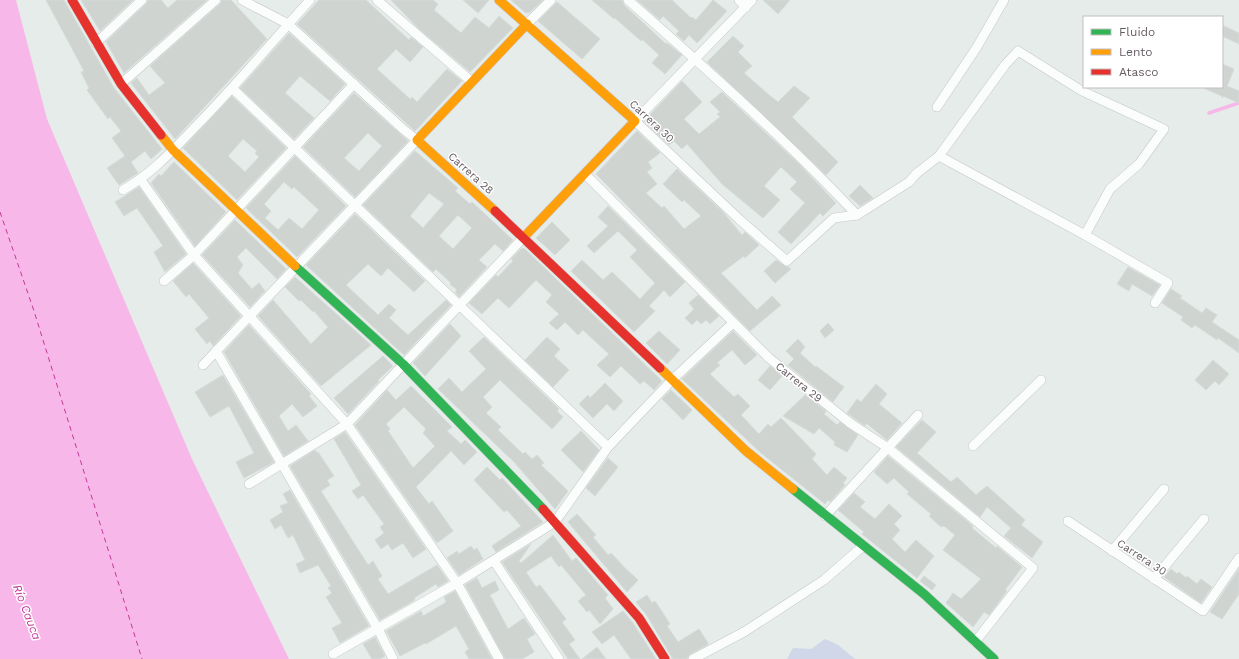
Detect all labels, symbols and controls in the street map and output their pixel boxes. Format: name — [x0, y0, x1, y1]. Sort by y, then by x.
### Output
legend — [1083, 16, 1223, 88]
text: Fluido — [1119, 25, 1155, 39]
text: Lento — [1119, 45, 1153, 59]
text: Atasco — [1119, 65, 1159, 79]
street label: Carrera 30 — [627, 97, 677, 145]
street label: Carrera 28 — [445, 150, 496, 197]
street label: Carrera 29 — [773, 360, 825, 405]
street label: Carrera 30 — [1115, 537, 1169, 578]
water label: Río Cauca — [10, 582, 44, 642]

